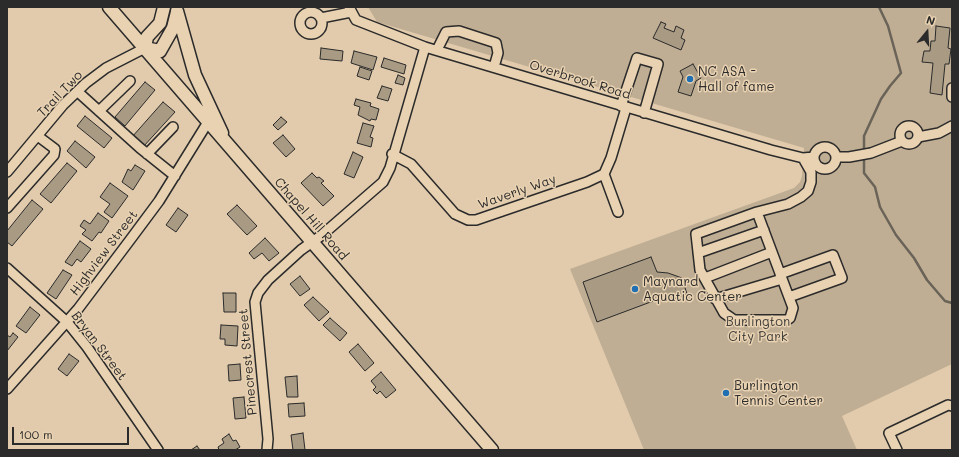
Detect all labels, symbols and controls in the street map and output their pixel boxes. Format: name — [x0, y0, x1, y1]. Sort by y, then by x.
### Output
north arrow — [907, 12, 947, 52]
text: N — [925, 12, 937, 29]
street label: Overbrook Road — [527, 57, 633, 103]
place label: NC ASA - Hall of fame — [698, 64, 775, 95]
street label: Trail Two — [34, 68, 86, 120]
marker: NC ASA - Hall of fame — [685, 74, 695, 84]
street label: Waverly Way — [476, 171, 558, 213]
street label: Chapel Hill Road — [271, 174, 351, 264]
street label: Highview Street — [67, 207, 141, 299]
place label: Maynard Aquatic Center — [643, 274, 742, 305]
marker: Maynard Aquatic Center — [630, 284, 640, 294]
street label: Bryan Street — [68, 308, 130, 384]
street label: Pinecrest Street — [236, 308, 260, 416]
park label: Burlington City Park — [726, 314, 790, 345]
place label: Burlington Tennis Center — [734, 378, 823, 409]
marker: Burlington Tennis Center — [721, 388, 731, 398]
scale bar — [14, 419, 131, 445]
text: 100 m — [19, 426, 53, 442]

